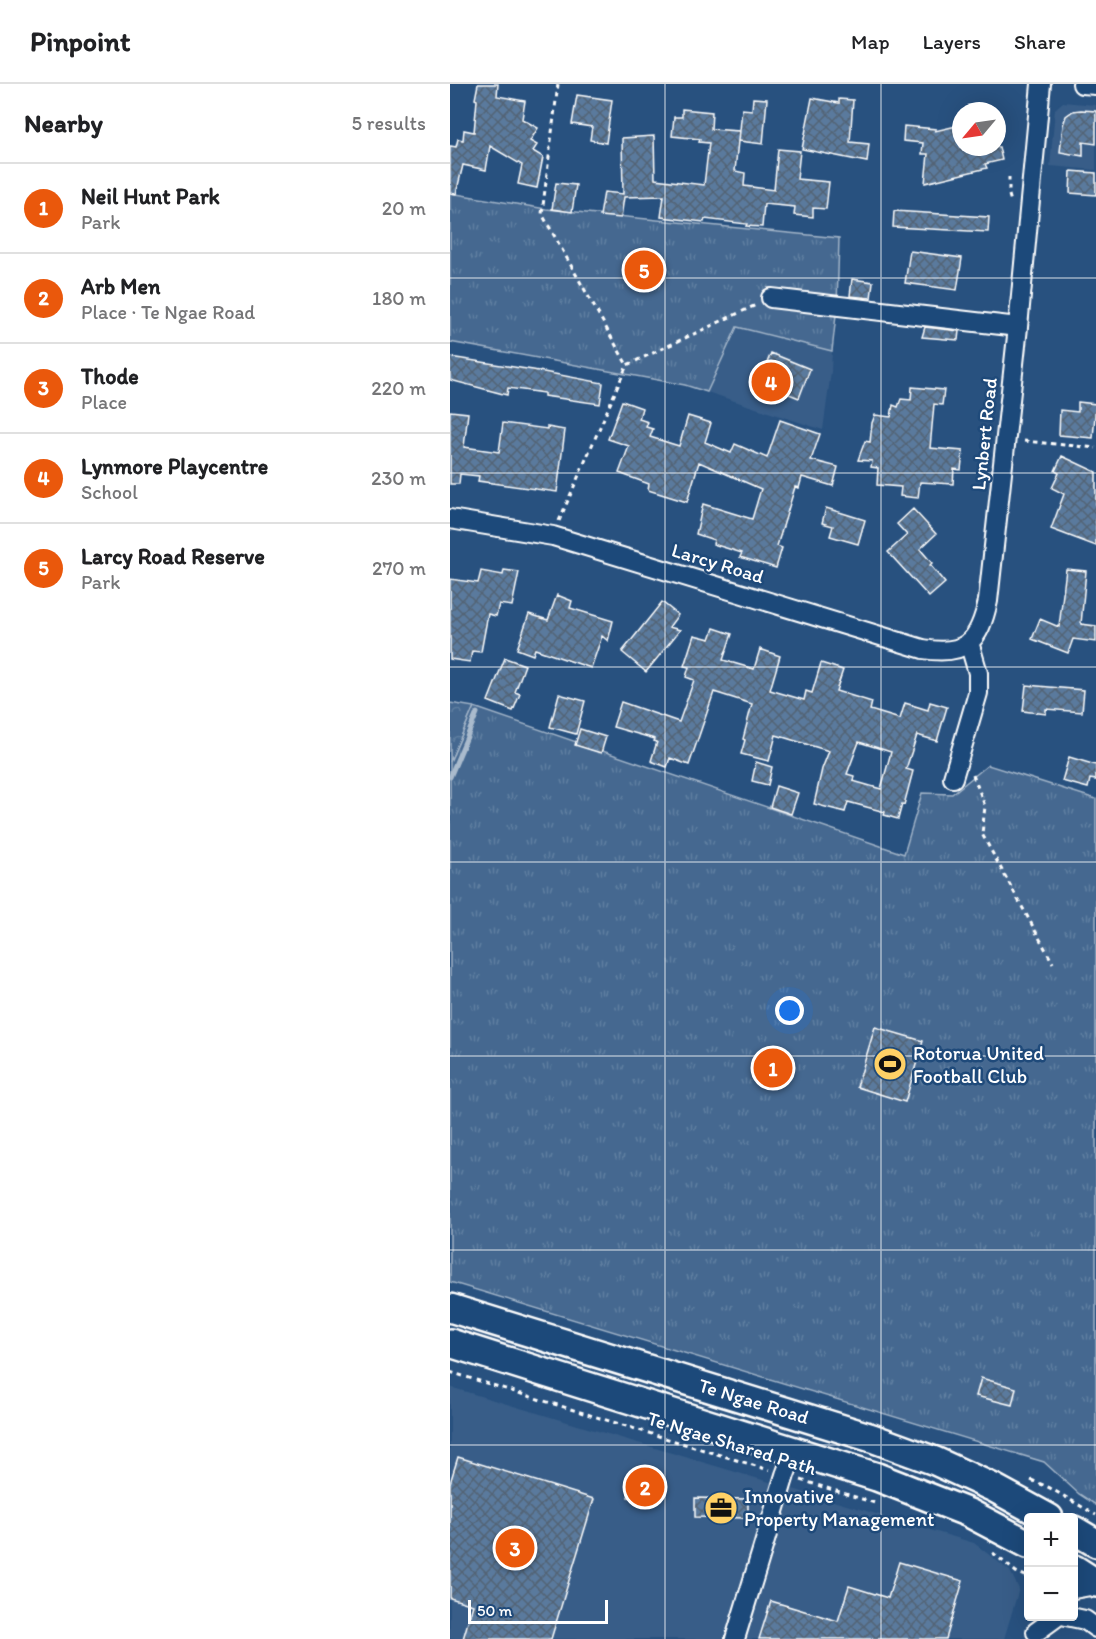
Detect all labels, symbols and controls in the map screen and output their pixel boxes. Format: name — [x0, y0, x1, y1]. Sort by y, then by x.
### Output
text: Pinpoint — [30, 24, 131, 58]
text: Map — [851, 29, 890, 54]
text: Layers — [923, 29, 981, 54]
text: Share — [1014, 29, 1066, 54]
north arrow — [952, 102, 1006, 156]
text: Nearby — [24, 107, 103, 139]
text: 5 results — [352, 111, 426, 135]
text: Neil Hunt Park — [81, 183, 220, 210]
text: 1 — [39, 196, 48, 220]
text: 20 m — [382, 196, 426, 220]
text: Park — [81, 210, 120, 234]
pin: 5 — [624, 248, 664, 292]
text: Arb Men — [81, 273, 160, 300]
text: 2 — [38, 286, 49, 310]
text: 180 m — [372, 286, 426, 310]
text: Place · Te Ngae Road — [81, 300, 255, 324]
pin: 4 — [752, 360, 790, 404]
text: Thode — [81, 363, 139, 390]
text: 3 — [38, 376, 49, 400]
text: 220 m — [371, 376, 426, 400]
street label: Lynbert Road — [966, 376, 1002, 492]
text: Place — [81, 390, 127, 414]
text: Lynmore Playcentre — [81, 453, 268, 480]
text: 4 — [37, 466, 50, 490]
text: 230 m — [371, 466, 426, 490]
text: School — [81, 480, 138, 504]
street label: Larcy Road — [669, 538, 767, 588]
text: Larcy Road Reserve — [81, 543, 265, 570]
text: 5 — [38, 556, 49, 580]
text: 270 m — [372, 556, 426, 580]
text: Park — [81, 570, 120, 594]
your location — [775, 996, 804, 1025]
place label: Rotorua United Football Club — [913, 1041, 1044, 1088]
pin: 1 — [754, 1046, 792, 1090]
sports icon: Rotorua United Football Club — [872, 1046, 908, 1082]
street label: Te Ngae Road — [696, 1373, 812, 1429]
street label: Te Ngae Shared Path — [644, 1406, 820, 1480]
pin: 2 — [626, 1464, 664, 1510]
place label: Innovative Property Management — [744, 1484, 935, 1531]
office icon: Innovative Property Management — [703, 1490, 739, 1526]
map controls — [1024, 1513, 1078, 1621]
button: + — [1024, 1513, 1078, 1567]
pin: 3 — [496, 1526, 534, 1570]
button: − — [1024, 1567, 1078, 1621]
scale bar — [468, 1597, 608, 1624]
text: 50 m — [477, 1601, 512, 1620]

